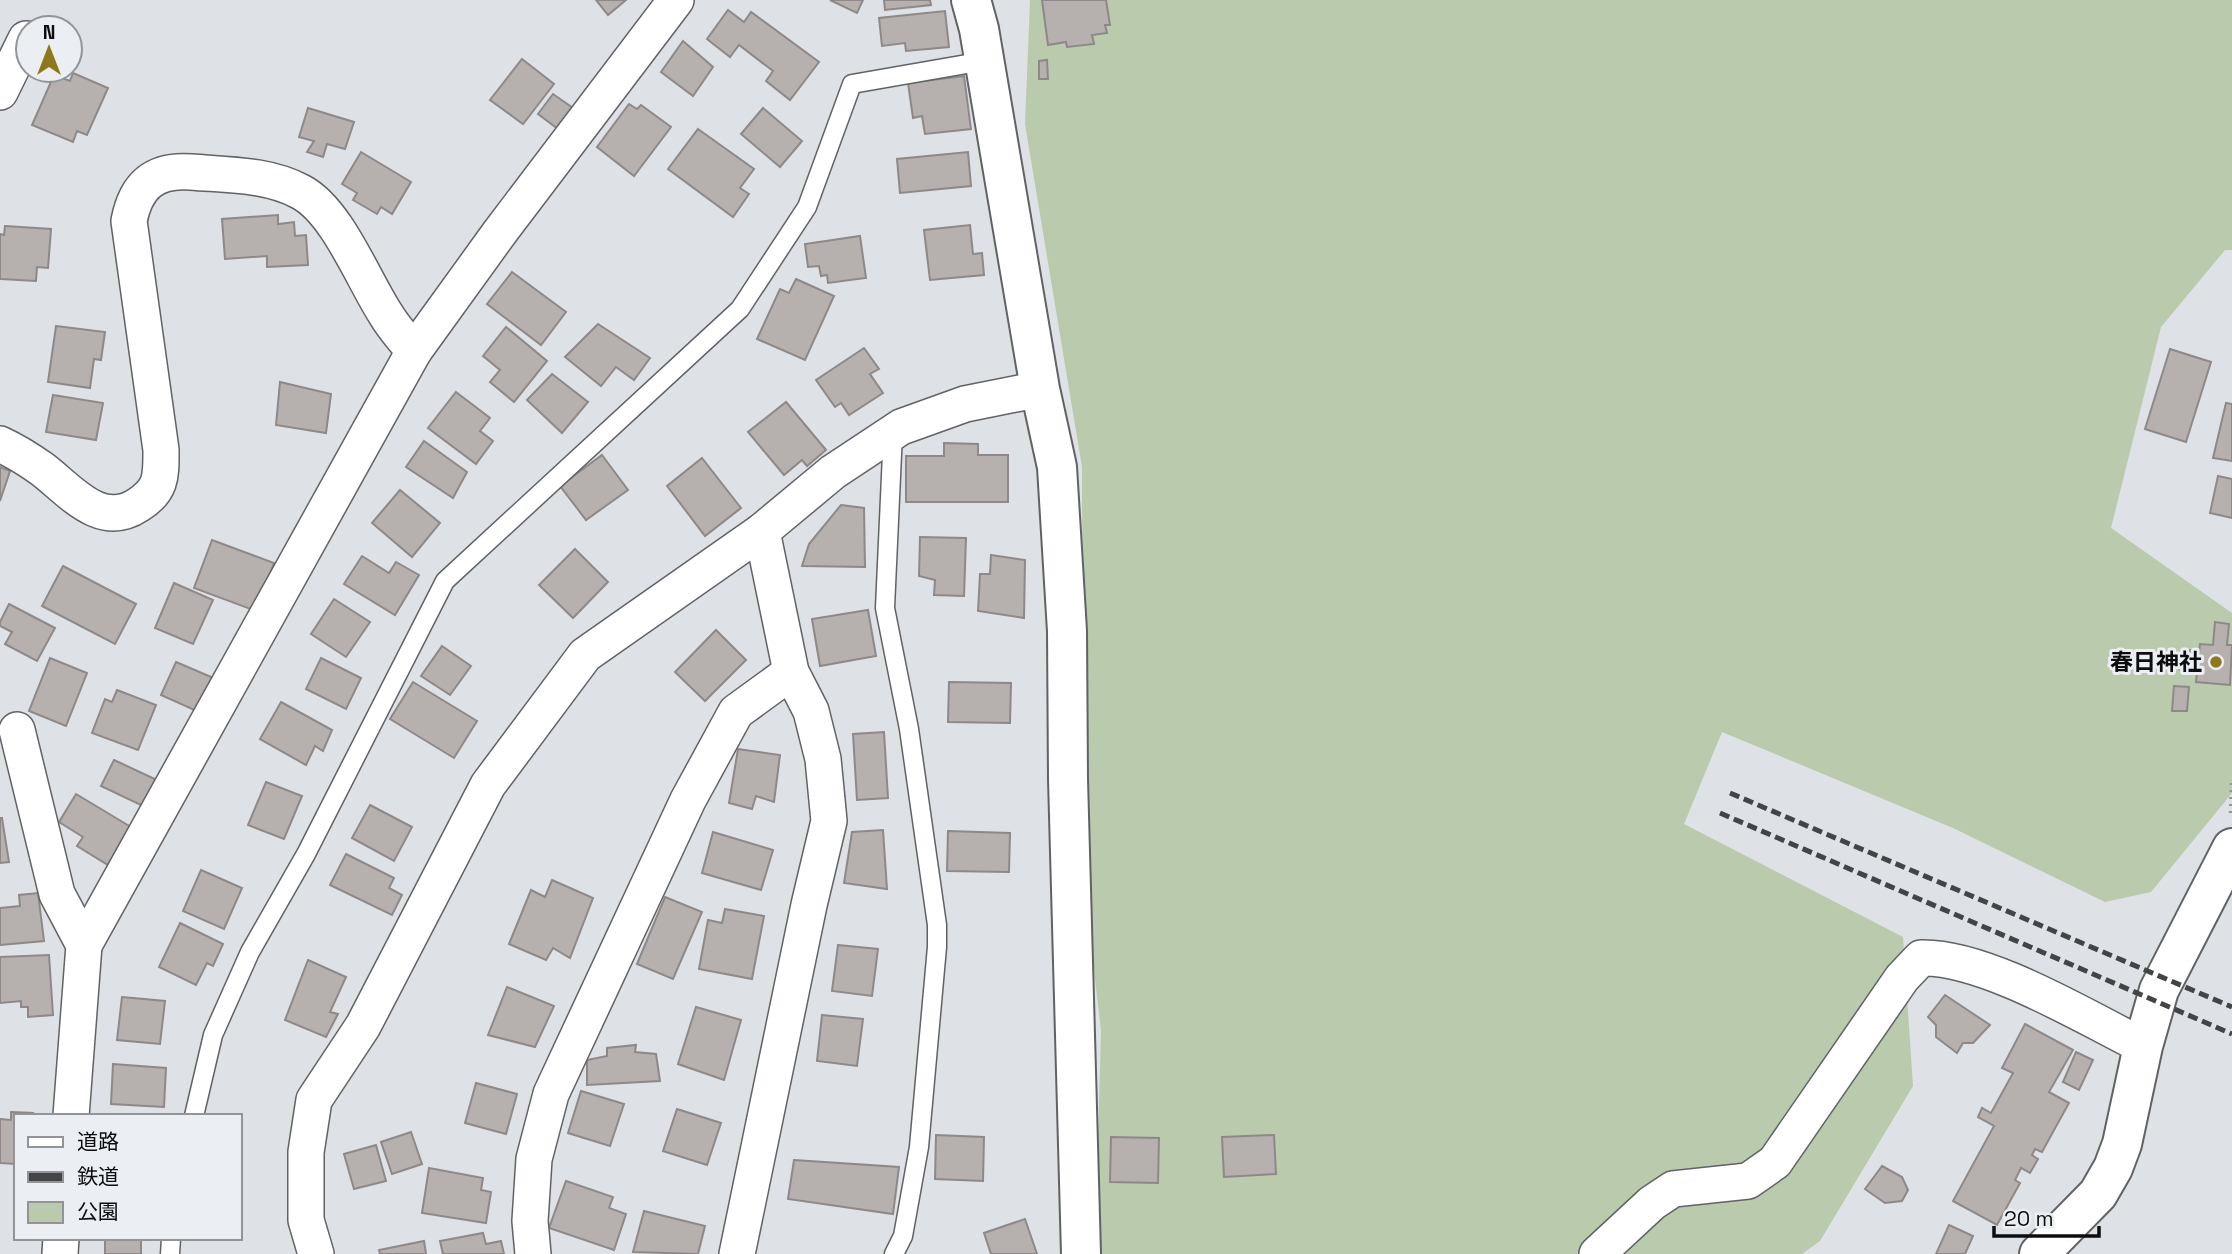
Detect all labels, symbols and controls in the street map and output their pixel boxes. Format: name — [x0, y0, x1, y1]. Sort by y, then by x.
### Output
north arrow — [14, 14, 84, 84]
text: N — [43, 20, 55, 45]
place label: 春日神社 — [2110, 647, 2202, 677]
marker: 春日神社 — [2208, 654, 2224, 670]
legend — [14, 1114, 242, 1240]
text: 道路 — [77, 1128, 119, 1155]
text: 鉄道 — [77, 1163, 119, 1190]
scale bar — [1994, 1194, 2099, 1238]
text: 公園 — [77, 1198, 119, 1225]
text: 20 m — [2004, 1205, 2054, 1232]

